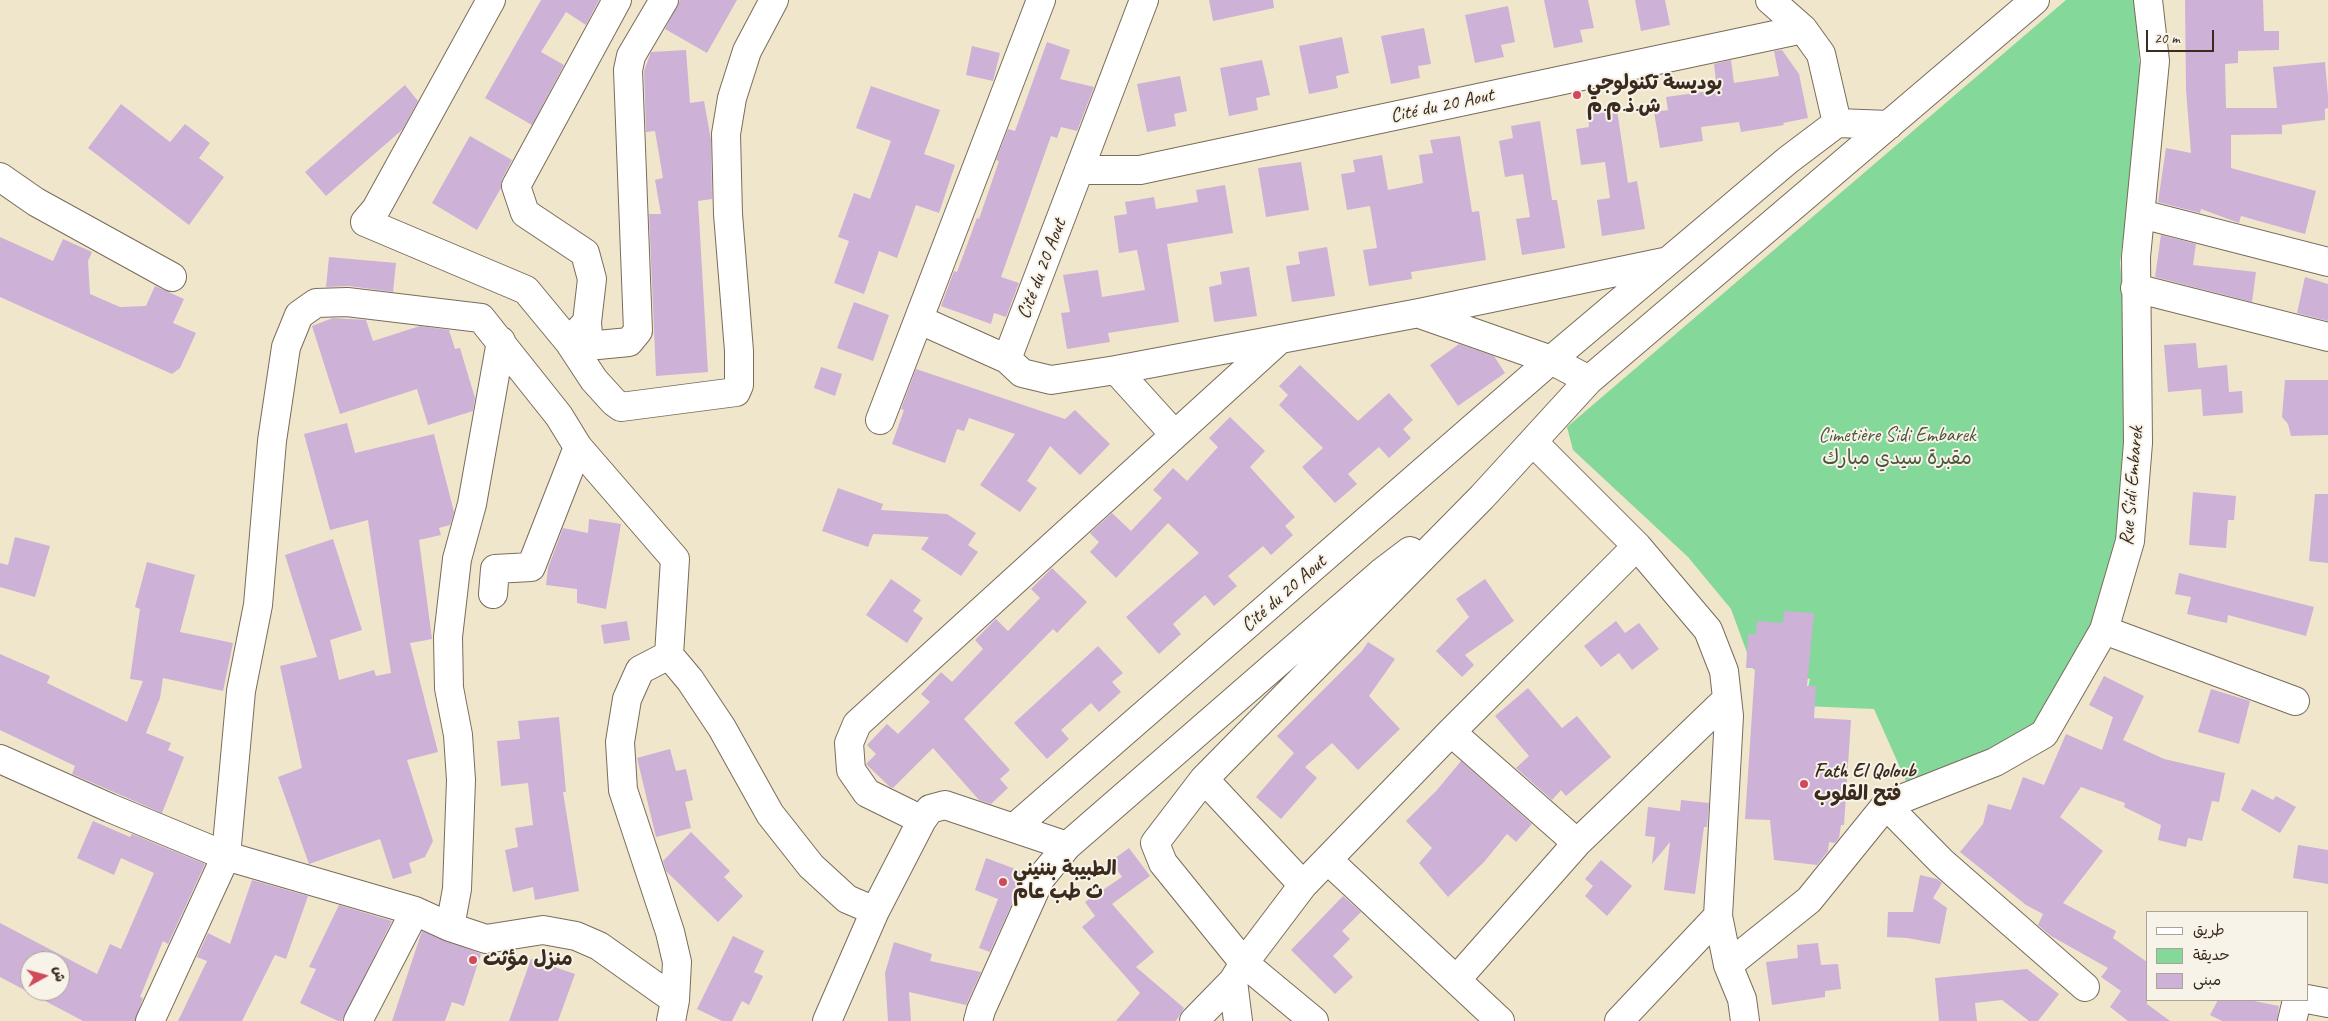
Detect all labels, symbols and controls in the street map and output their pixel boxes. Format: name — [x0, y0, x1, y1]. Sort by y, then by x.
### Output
scale bar — [2148, 20, 2216, 52]
text: 20 m — [2154, 29, 2180, 48]
place label: بوديسة تكنولوجي ش.ذ.م.م — [1587, 72, 1722, 119]
street label: Cité du 20 Aout — [1388, 83, 1496, 129]
marker: بوديسة تكنولوجي ش.ذ.م.م — [1571, 89, 1583, 101]
street label: Cité du 20 Aout — [1012, 216, 1072, 322]
park label: Cimetière Sidi Embarek مقبرة سيدي مبارك — [1819, 424, 1975, 471]
street label: Rue Sidi Embarek — [2115, 425, 2149, 547]
street label: Cité du 20 Aout — [1237, 551, 1331, 637]
place label: Fath El Qoloub فتح القلوب — [1814, 760, 1916, 807]
marker: Fath El Qoloub فتح القلوب — [1798, 778, 1810, 790]
place label: الطبيبة بننيني ث طب عام — [1013, 858, 1117, 905]
marker: الطبيبة بننيني ث طب عام — [997, 876, 1009, 888]
legend — [2146, 911, 2308, 1001]
text: طريق — [2193, 921, 2225, 940]
text: حديقة — [2193, 946, 2230, 965]
place label: منزل مؤثث — [483, 948, 573, 972]
north arrow — [20, 951, 70, 1001]
marker: منزل مؤثث — [467, 954, 479, 966]
text: ش — [50, 966, 69, 983]
text: مبنى — [2193, 971, 2221, 990]

